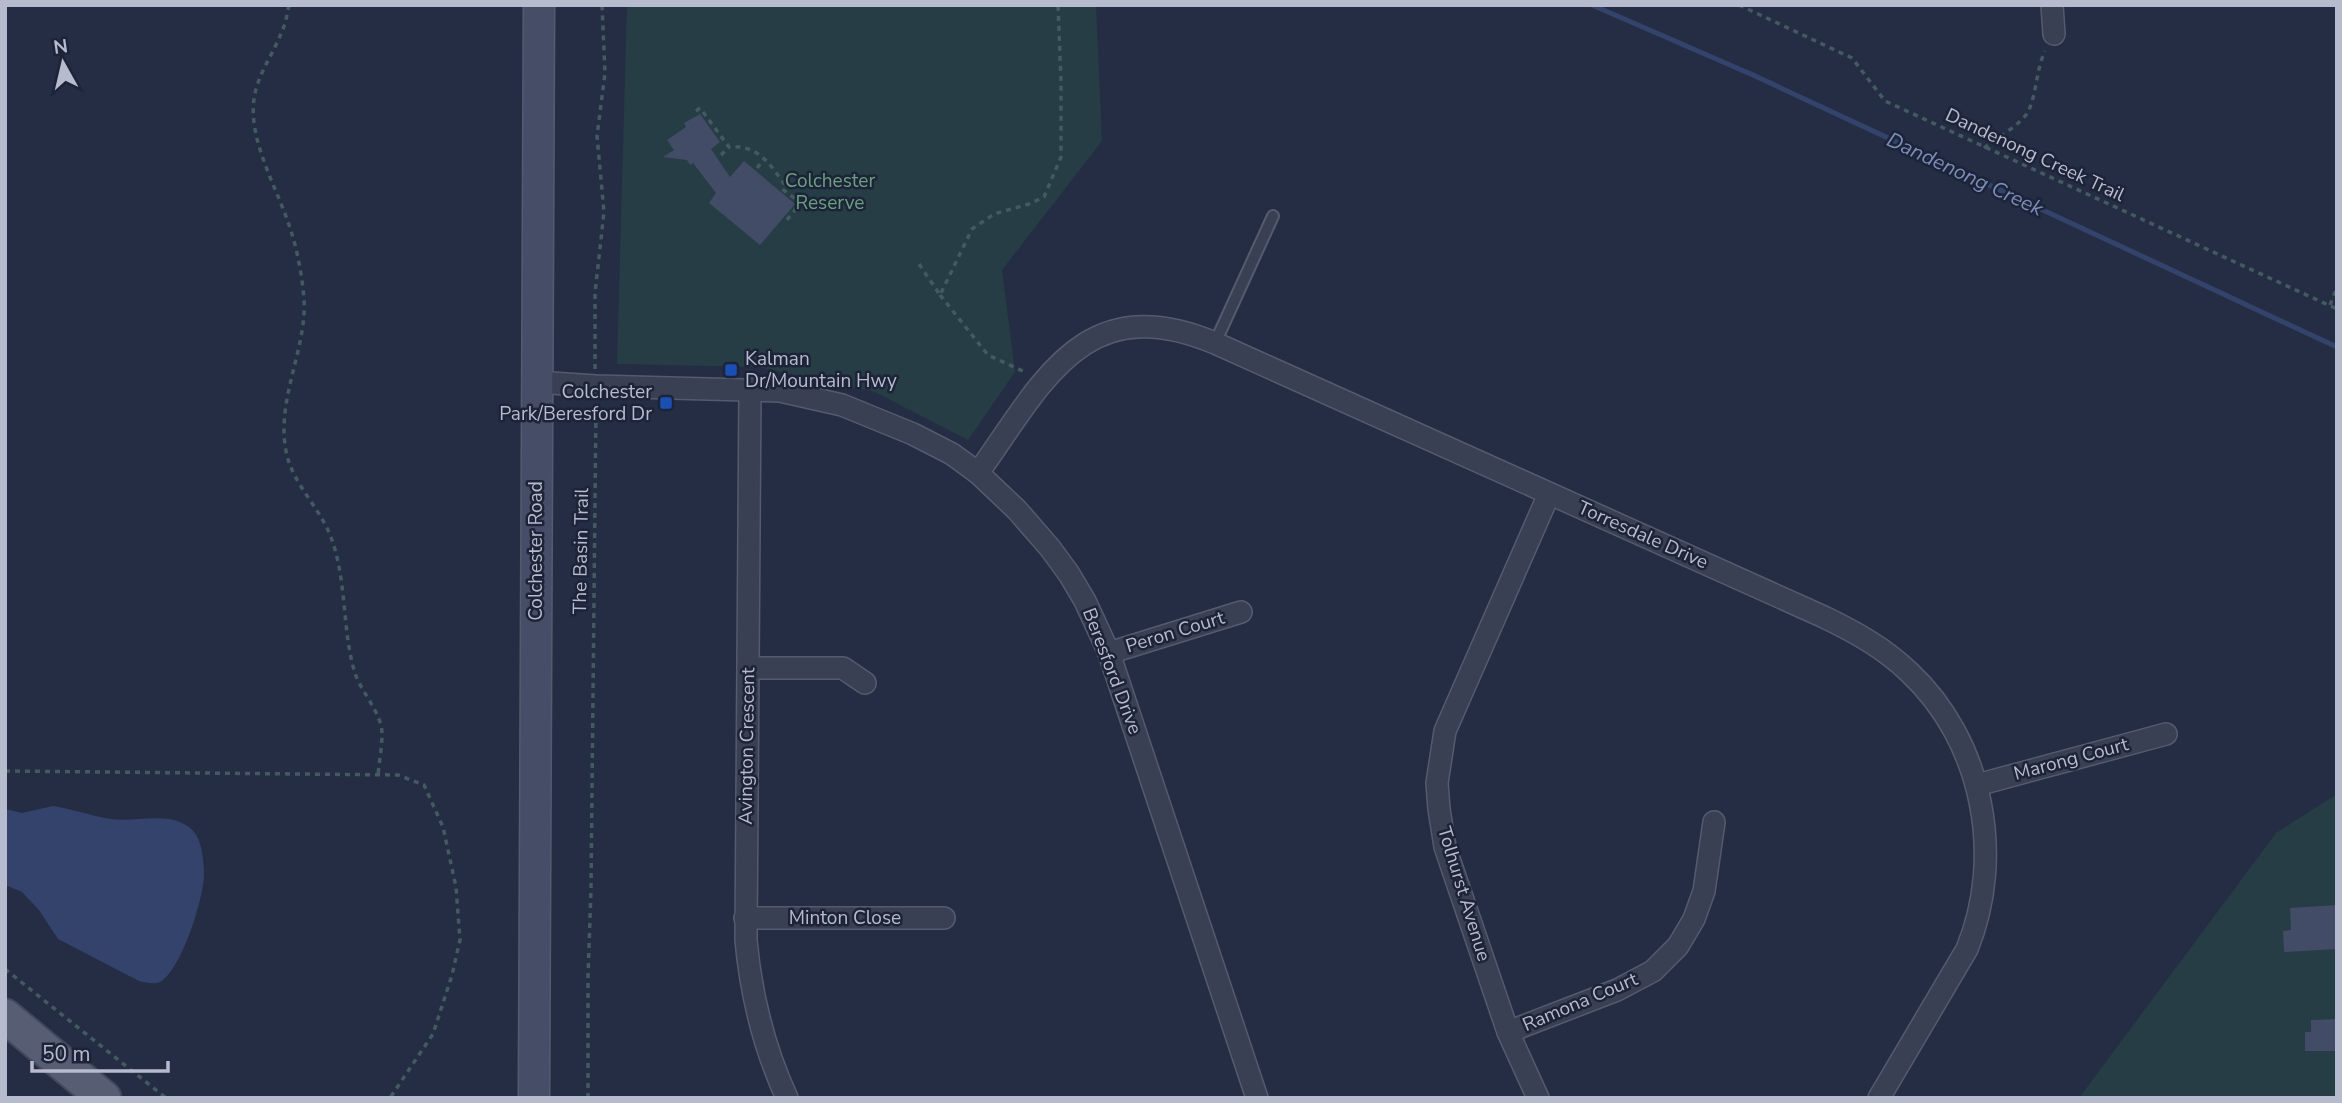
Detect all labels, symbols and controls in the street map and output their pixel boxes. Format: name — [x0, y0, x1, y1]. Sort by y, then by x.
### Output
north arrow — [28, 28, 98, 98]
text: N — [52, 33, 70, 61]
street label: Dandenong Creek Trail — [1942, 103, 2128, 207]
water label: Dandenong Creek — [1883, 127, 2047, 221]
park label: Colchester Reserve — [785, 168, 875, 216]
place label: Kalman Dr/Mountain Hwy — [745, 346, 897, 394]
marker: Kalman Dr/Mountain Hwy — [723, 362, 739, 378]
place label: Colchester Park/Beresford Dr — [499, 379, 652, 427]
marker: Colchester Park/Beresford Dr — [658, 395, 674, 411]
street label: Colchester Road — [523, 481, 549, 621]
street label: The Basin Trail — [567, 487, 595, 614]
street label: Torresdale Drive — [1574, 495, 1712, 575]
street label: Beresford Drive — [1076, 604, 1148, 738]
street label: Peron Court — [1122, 605, 1228, 659]
street label: Avington Crescent — [733, 667, 761, 825]
street label: Marong Court — [2011, 731, 2132, 787]
street label: Tolhurst Avenue — [1431, 823, 1497, 965]
street label: Minton Close — [789, 905, 901, 931]
street label: Ramona Court — [1518, 966, 1642, 1038]
scale bar — [32, 1030, 168, 1074]
text: 50 m — [42, 1040, 91, 1068]

